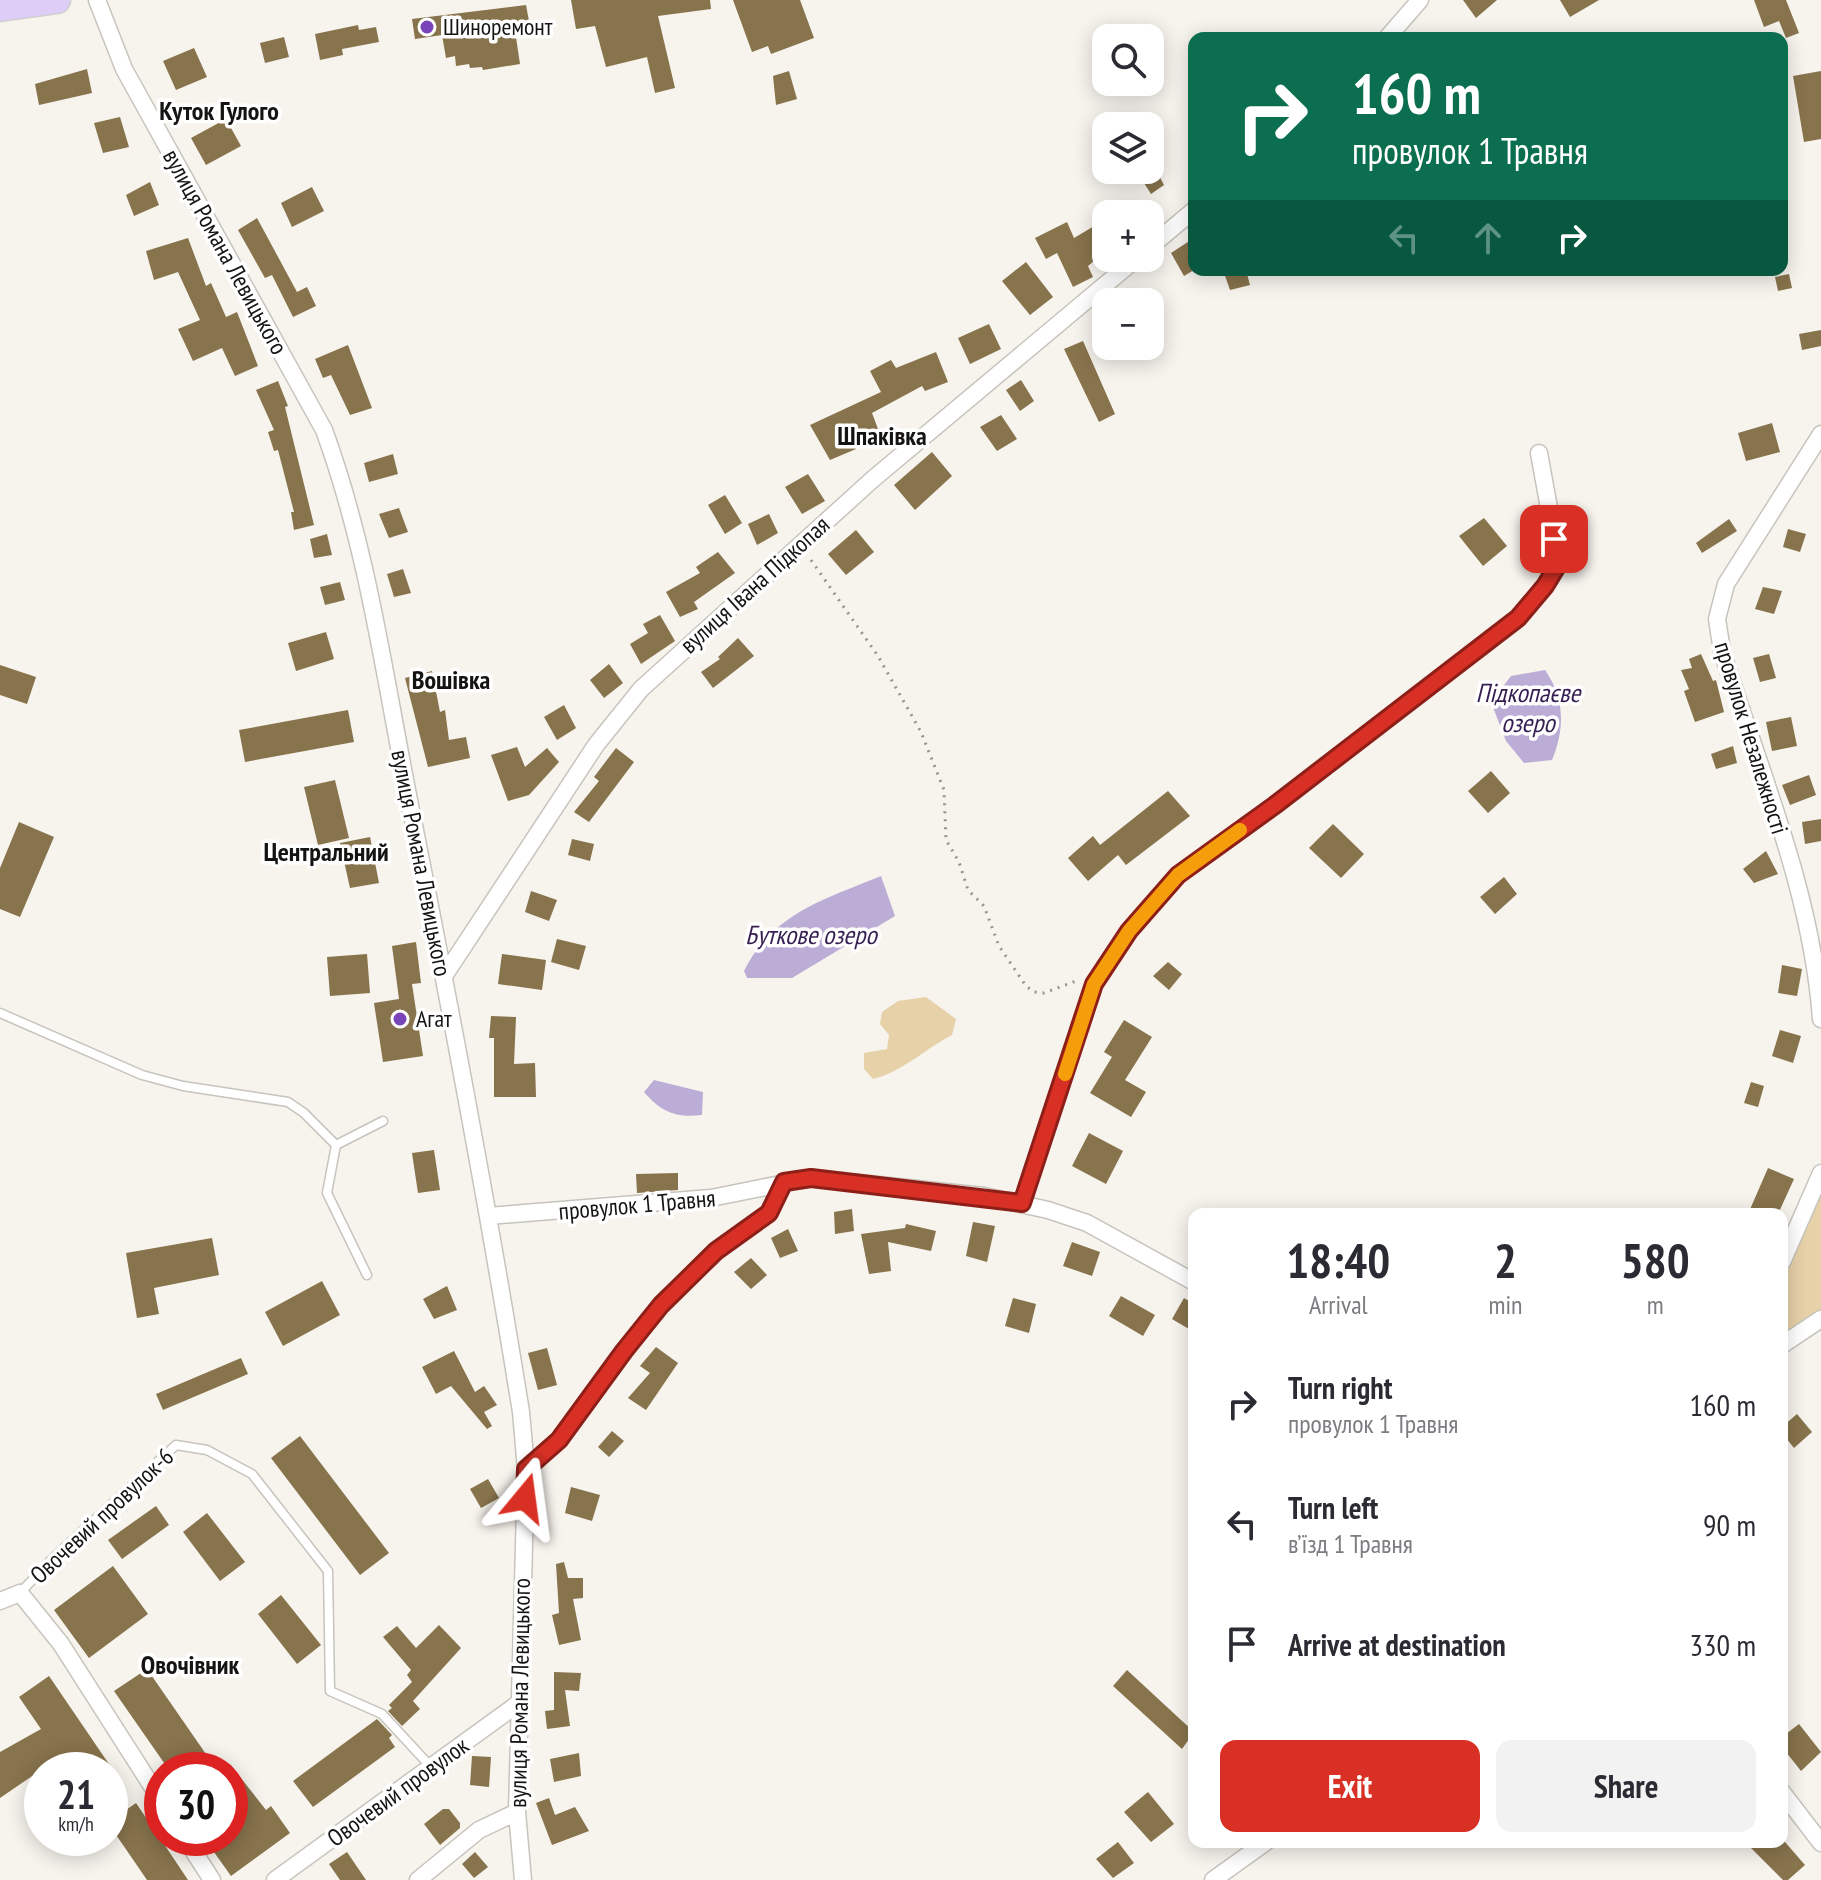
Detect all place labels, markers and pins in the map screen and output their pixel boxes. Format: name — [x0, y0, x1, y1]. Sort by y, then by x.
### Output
place label: Шиноремонт — [443, 11, 553, 42]
marker: Шиноремонт — [418, 18, 436, 36]
pin — [1520, 505, 1588, 573]
place label: Агат — [416, 1003, 452, 1034]
marker: Агат — [391, 1010, 409, 1028]

